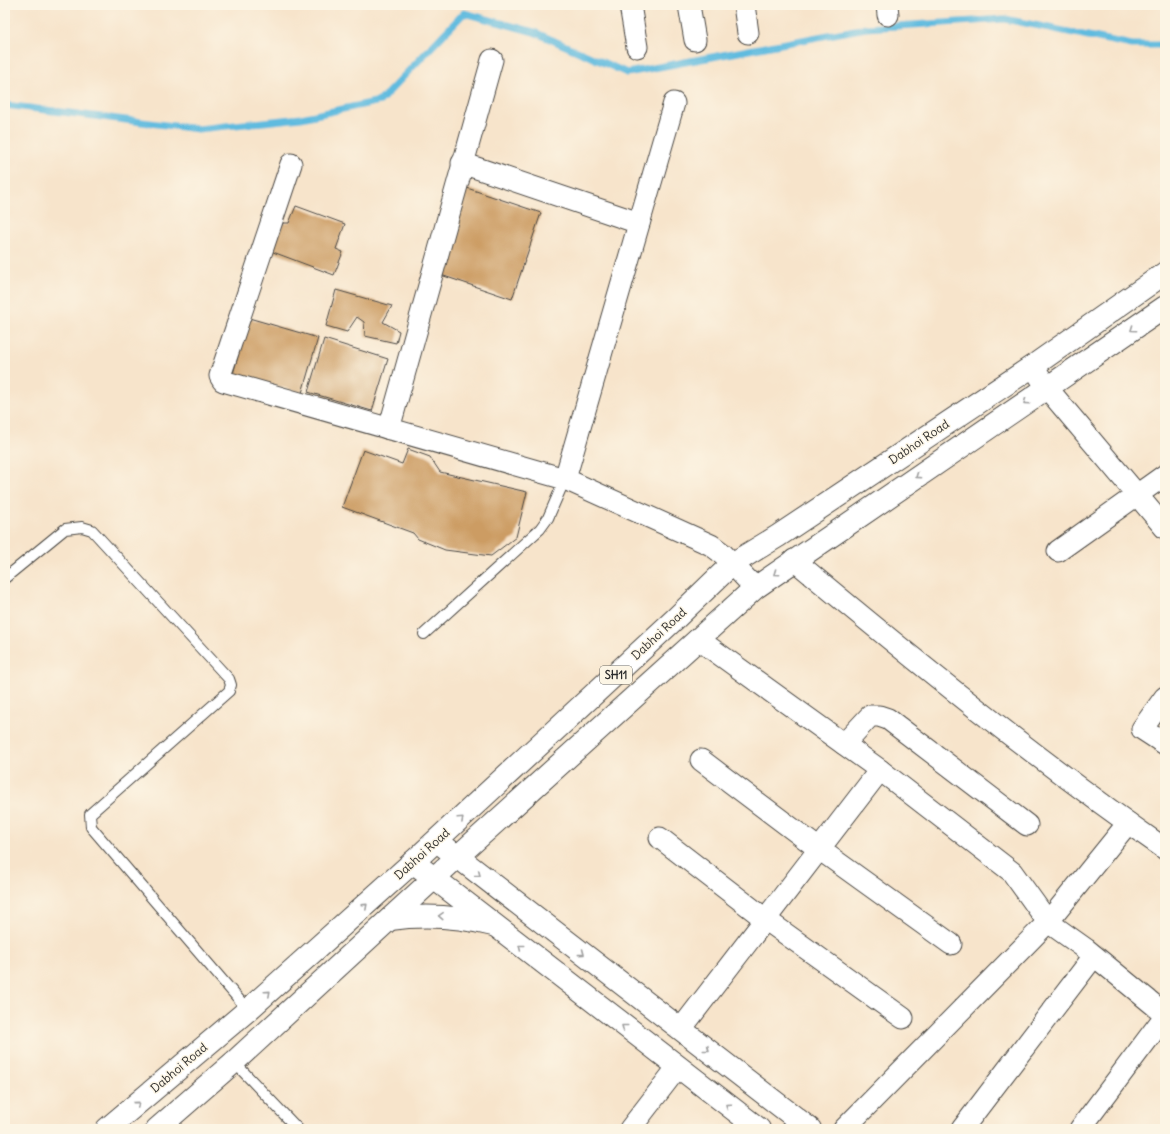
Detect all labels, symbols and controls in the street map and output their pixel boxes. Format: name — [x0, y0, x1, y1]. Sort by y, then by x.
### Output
one-way arrow — [1130, 324, 1137, 332]
one-way arrow — [1023, 397, 1030, 405]
street label: Dabhoi Road — [886, 416, 952, 467]
one-way arrow — [916, 471, 923, 478]
one-way arrow — [774, 568, 781, 575]
street label: Dabhoi Road — [628, 605, 689, 663]
road number: SH11 — [600, 666, 632, 684]
one-way arrow — [456, 816, 464, 823]
street label: Dabhoi Road — [391, 825, 452, 882]
one-way arrow — [474, 869, 481, 876]
one-way arrow — [360, 904, 367, 911]
one-way arrow — [438, 912, 444, 920]
one-way arrow — [519, 945, 526, 952]
one-way arrow — [577, 948, 584, 955]
one-way arrow — [263, 990, 271, 997]
one-way arrow — [622, 1024, 629, 1031]
street label: Dabhoi Road — [147, 1040, 210, 1096]
one-way arrow — [702, 1044, 709, 1051]
one-way arrow — [132, 1101, 139, 1108]
one-way arrow — [725, 1103, 732, 1110]

